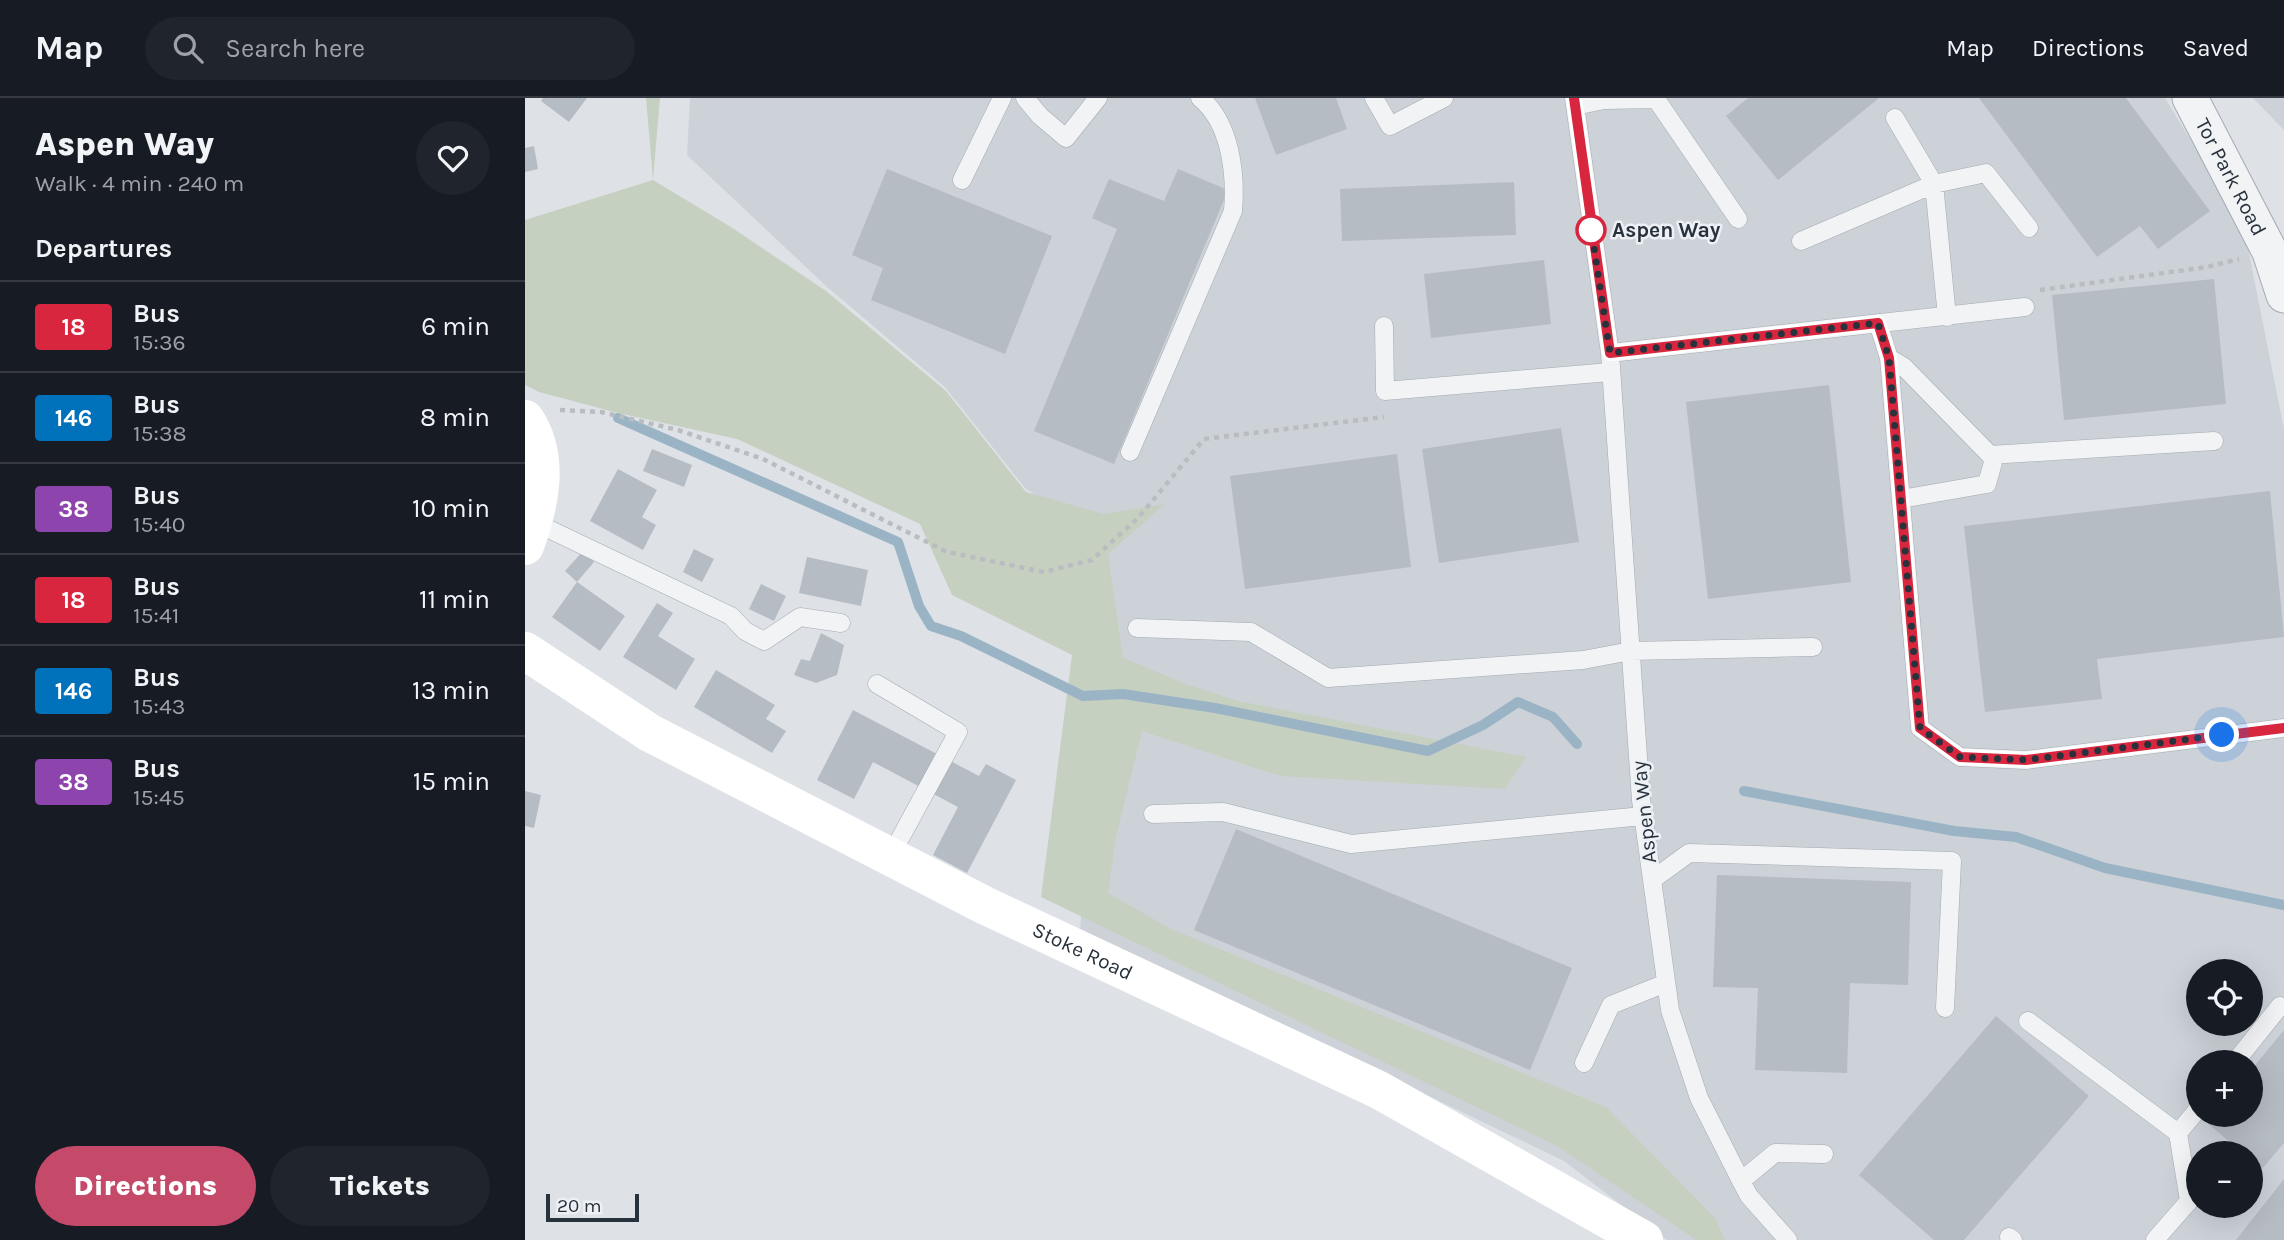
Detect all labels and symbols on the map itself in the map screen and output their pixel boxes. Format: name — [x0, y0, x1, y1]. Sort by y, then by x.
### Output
street label: Tor Park Road — [2191, 114, 2271, 240]
marker: Aspen Way — [1576, 215, 1606, 245]
place label: Aspen Way — [1612, 218, 1721, 242]
your location — [2204, 717, 2239, 752]
street label: Aspen Way — [1627, 759, 1661, 865]
street label: Stoke Road — [1029, 917, 1137, 985]
scale bar — [546, 1191, 639, 1223]

